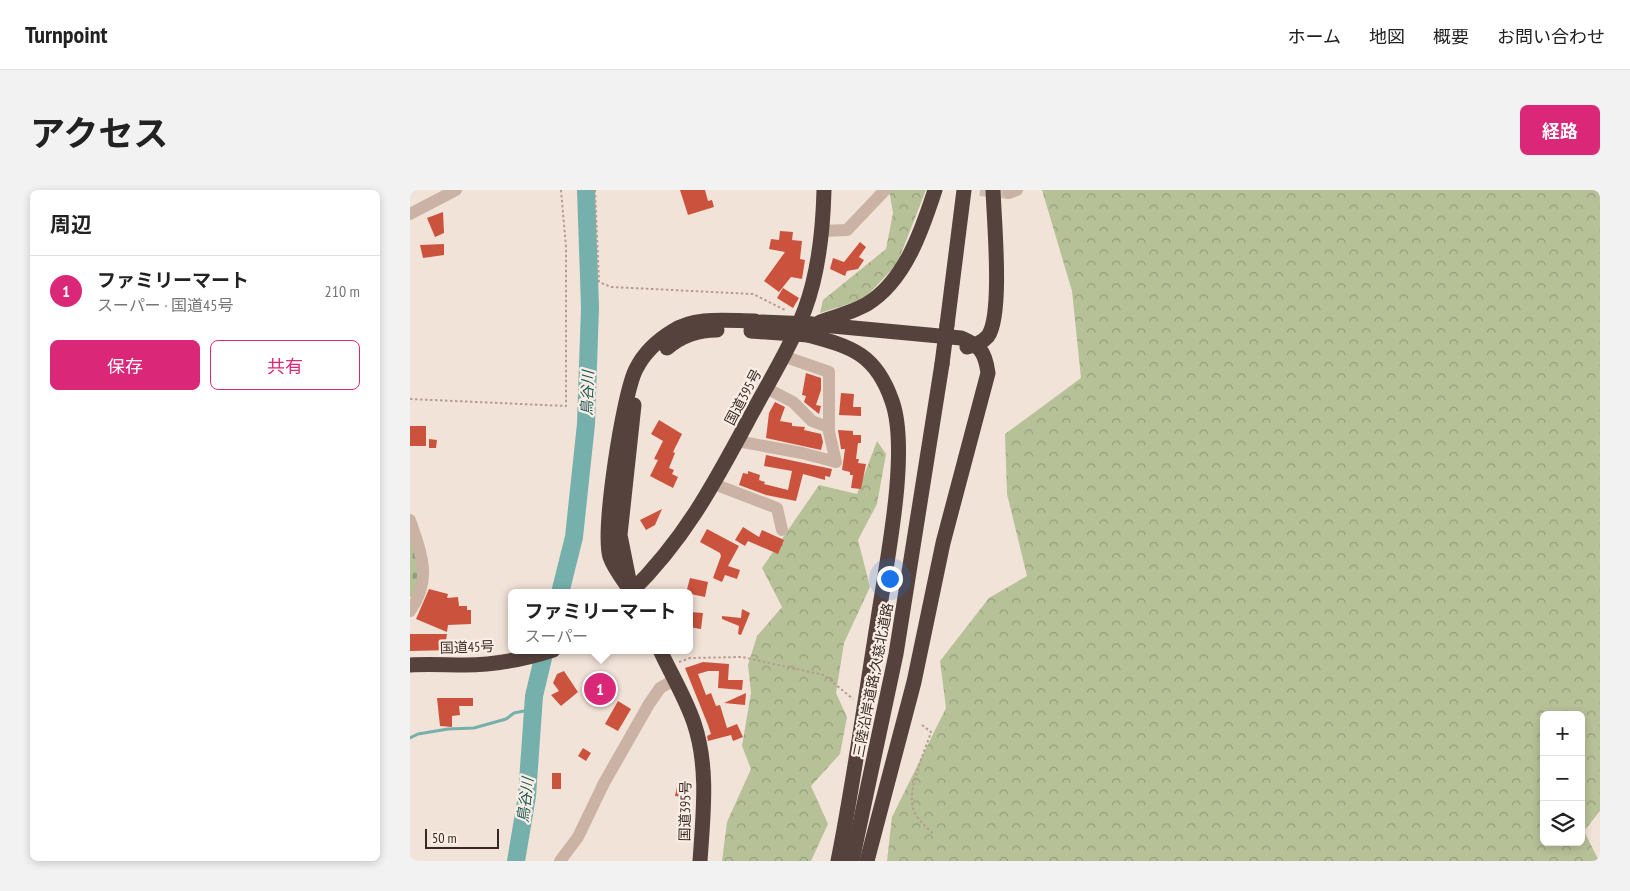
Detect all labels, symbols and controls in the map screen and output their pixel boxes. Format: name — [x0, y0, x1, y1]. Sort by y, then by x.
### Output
text: Turnpoint — [25, 19, 107, 50]
text: ホーム — [1288, 25, 1341, 48]
text: 地図 — [1369, 25, 1405, 48]
text: 概要 — [1433, 25, 1469, 48]
text: お問い合わせ — [1497, 25, 1605, 48]
button: 経路 — [1520, 105, 1600, 155]
text: アクセス — [30, 110, 168, 156]
text: 周辺 — [50, 211, 92, 238]
text: ファミリーマート — [97, 268, 249, 292]
text: 1 — [62, 281, 70, 301]
text: 210 m — [325, 281, 360, 301]
text: スーパー · 国道45号 — [97, 295, 233, 315]
button: 保存 — [50, 340, 200, 390]
button: 共有 — [210, 340, 360, 390]
street label: 国道395号 — [721, 366, 765, 428]
water label: 鳥谷川 — [577, 368, 597, 416]
your location — [877, 566, 903, 592]
popup — [508, 589, 693, 654]
text: ファミリーマート — [524, 599, 677, 623]
street label: 三陸沿岸道路;久慈北道路 — [849, 601, 897, 759]
text: スーパー — [524, 626, 588, 646]
street label: 国道45号 — [439, 637, 495, 657]
pin: 1 — [584, 670, 616, 708]
map controls — [1540, 711, 1585, 846]
button: + — [1540, 711, 1585, 756]
button: − — [1540, 756, 1585, 801]
water label: 鳥谷川 — [513, 775, 537, 823]
street label: 国道395号 — [675, 780, 695, 842]
button: layers — [1540, 801, 1585, 846]
scale bar — [425, 826, 499, 849]
text: 50 m — [432, 829, 457, 847]

